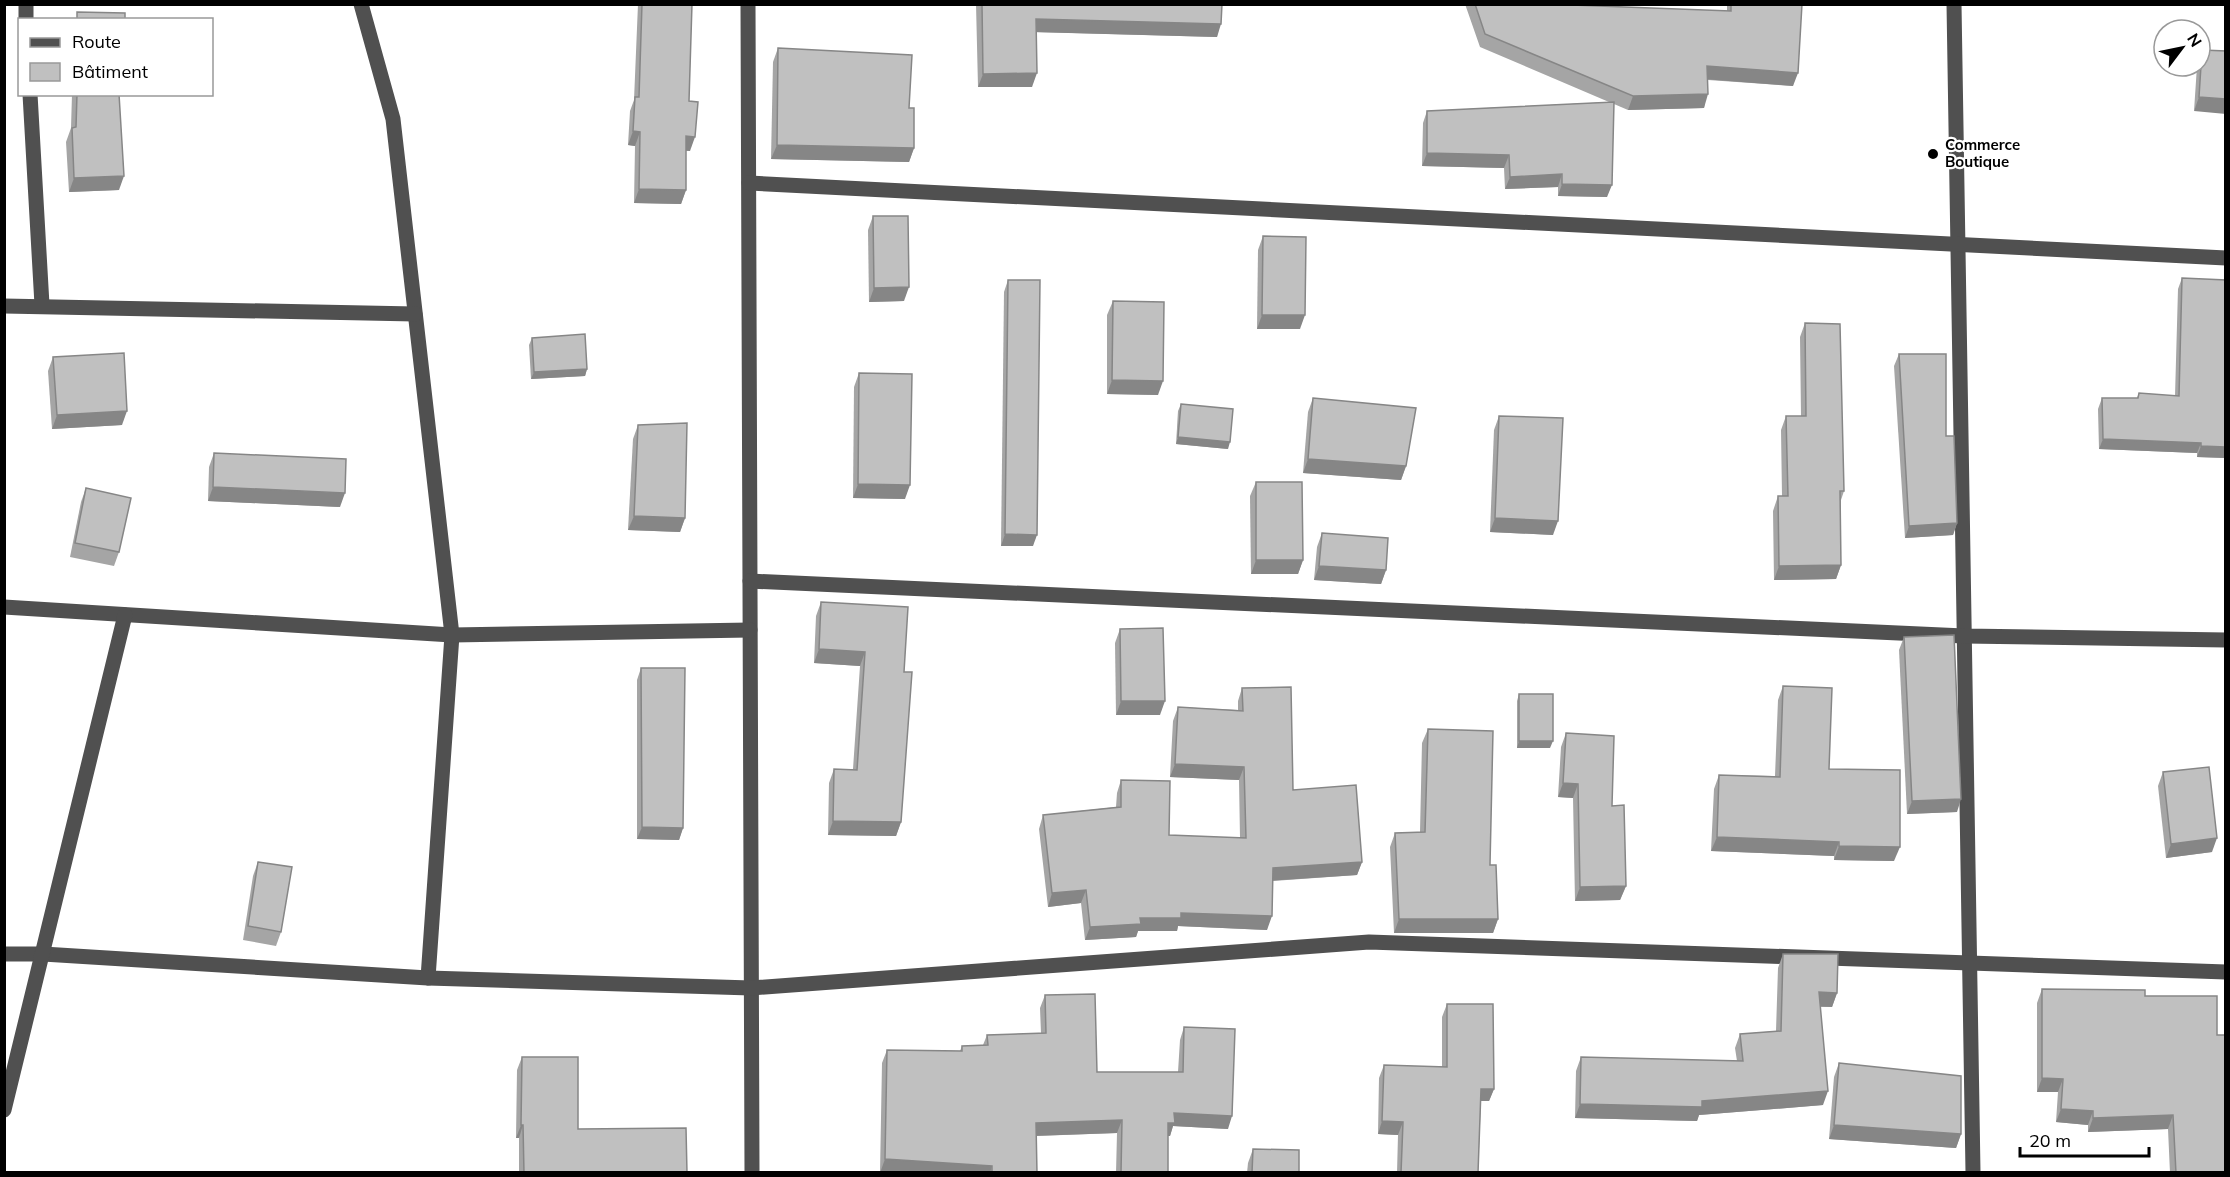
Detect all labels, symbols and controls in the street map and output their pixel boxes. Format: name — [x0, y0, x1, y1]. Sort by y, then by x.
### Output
legend — [18, 18, 213, 96]
north arrow — [2152, 18, 2212, 78]
text: Route — [72, 30, 121, 53]
text: N — [2183, 30, 2206, 50]
text: Bâtiment — [72, 60, 148, 83]
place label: Commerce Boutique — [1945, 135, 2020, 171]
marker: Commerce Boutique — [1926, 147, 1940, 161]
scale bar — [2020, 1120, 2149, 1158]
text: 20 m — [2029, 1129, 2071, 1152]

